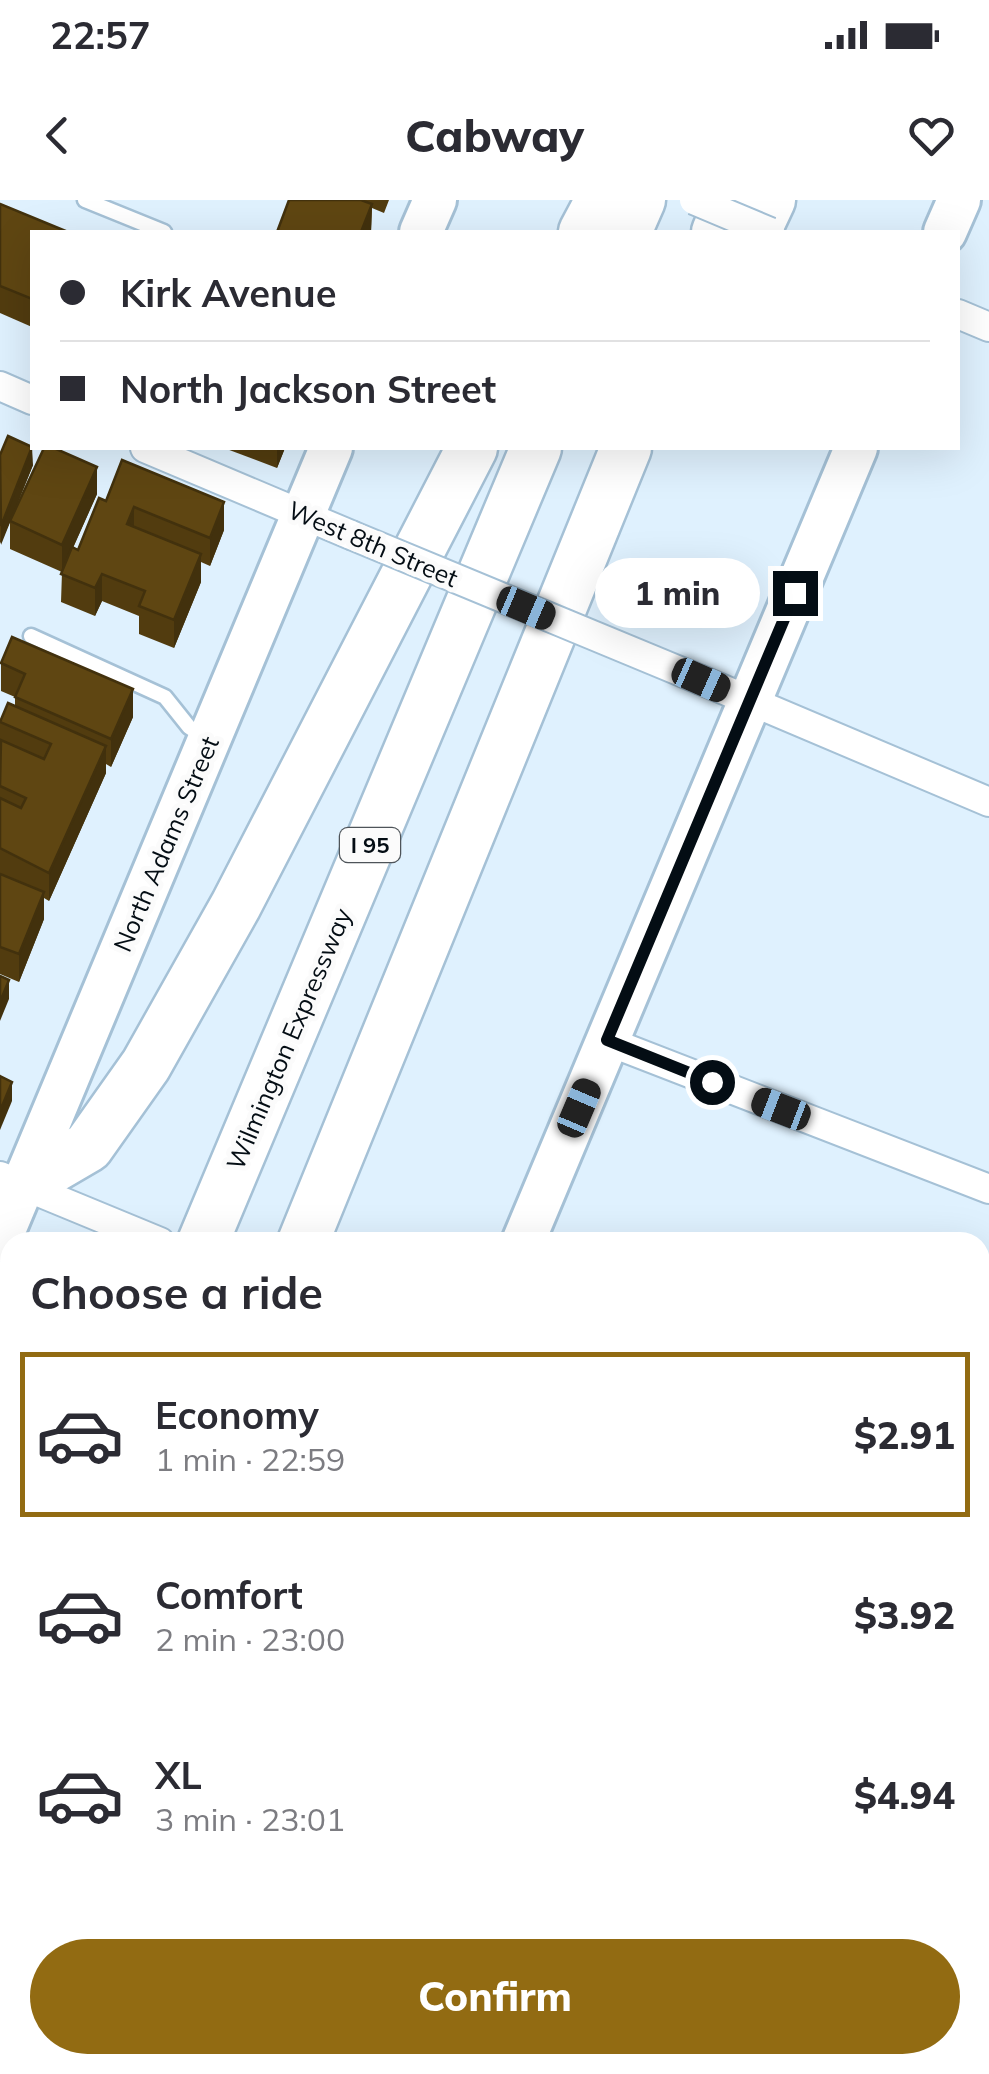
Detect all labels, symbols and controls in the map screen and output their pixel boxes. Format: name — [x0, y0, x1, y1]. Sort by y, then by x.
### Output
text: 22:57 — [50, 11, 151, 59]
text: Cabway — [405, 107, 584, 163]
icon: back — [30, 108, 85, 163]
icon: heart — [904, 108, 959, 163]
text: Kirk Avenue — [120, 269, 337, 317]
text: North Jackson Street — [120, 365, 496, 413]
street label: West 8th Street — [284, 494, 463, 593]
callout: 1 min — [595, 558, 760, 628]
route end — [773, 571, 818, 616]
text: 1 min — [635, 573, 720, 613]
car — [493, 582, 559, 634]
car — [667, 654, 735, 706]
street label: North Adams Street — [106, 731, 225, 956]
road number: I 95 — [340, 828, 400, 862]
street label: Wilmington Expressway — [219, 903, 358, 1174]
route start — [690, 1060, 735, 1105]
car — [553, 1075, 605, 1141]
car — [748, 1084, 814, 1134]
text: Choose a ride — [30, 1264, 323, 1320]
icon: car — [35, 1390, 125, 1480]
text: Economy — [155, 1391, 319, 1439]
text: $2.91 — [854, 1411, 955, 1459]
text: 1 min · 22:59 — [155, 1439, 345, 1479]
icon: car — [35, 1570, 125, 1660]
text: Comfort — [155, 1571, 303, 1619]
text: $3.92 — [854, 1591, 955, 1639]
text: 2 min · 23:00 — [155, 1619, 345, 1659]
icon: car — [35, 1750, 125, 1840]
text: XL — [155, 1751, 202, 1799]
text: $4.94 — [854, 1771, 955, 1819]
text: 3 min · 23:01 — [155, 1799, 345, 1839]
button: Confirm — [30, 1939, 960, 2054]

